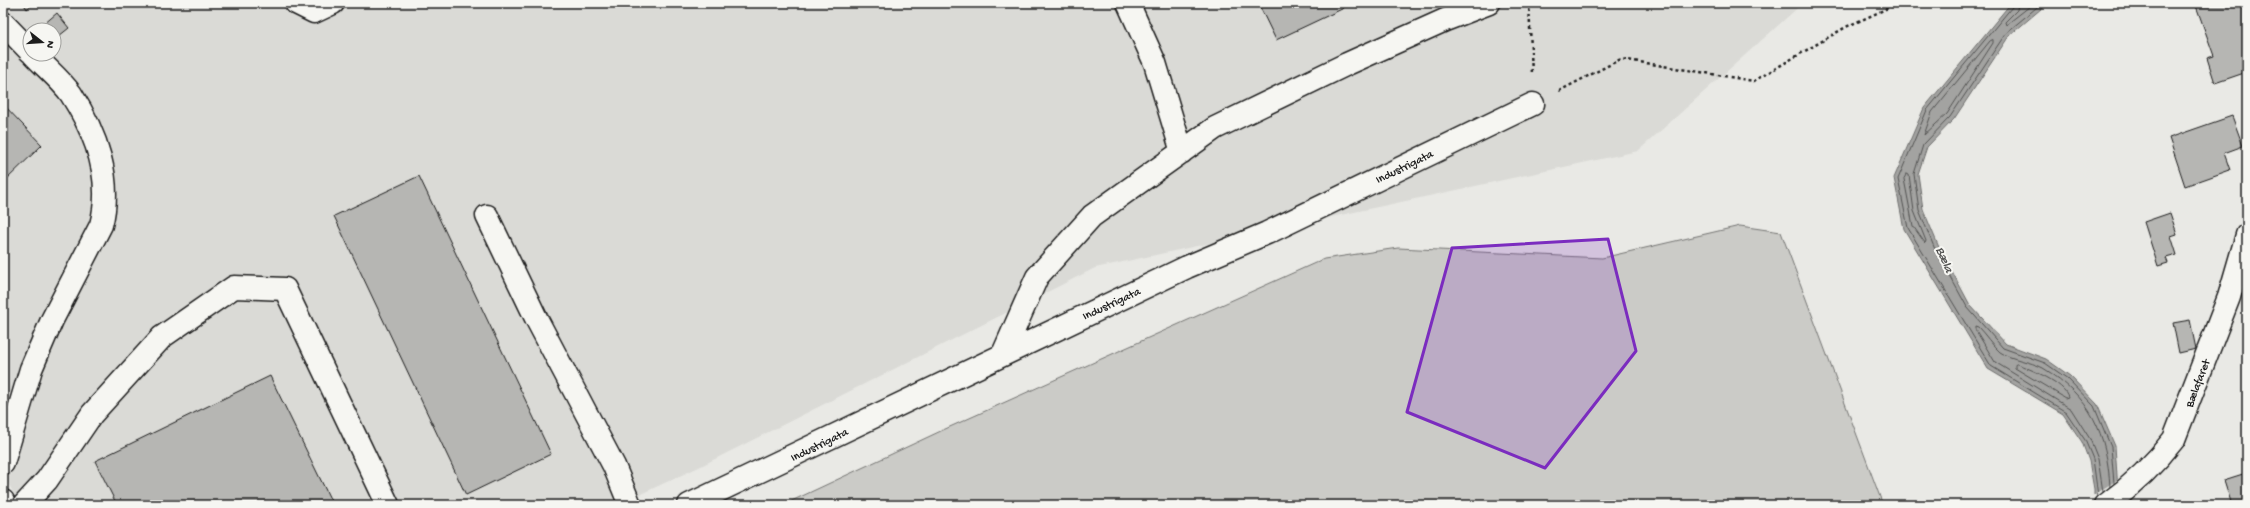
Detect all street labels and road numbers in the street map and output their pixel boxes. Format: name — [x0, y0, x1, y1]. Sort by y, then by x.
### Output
street label: Industrigata — [1374, 148, 1436, 188]
street label: Industrigata — [1081, 285, 1143, 324]
street label: Bælafaret — [2183, 357, 2215, 411]
street label: Industrigata — [789, 426, 851, 466]

